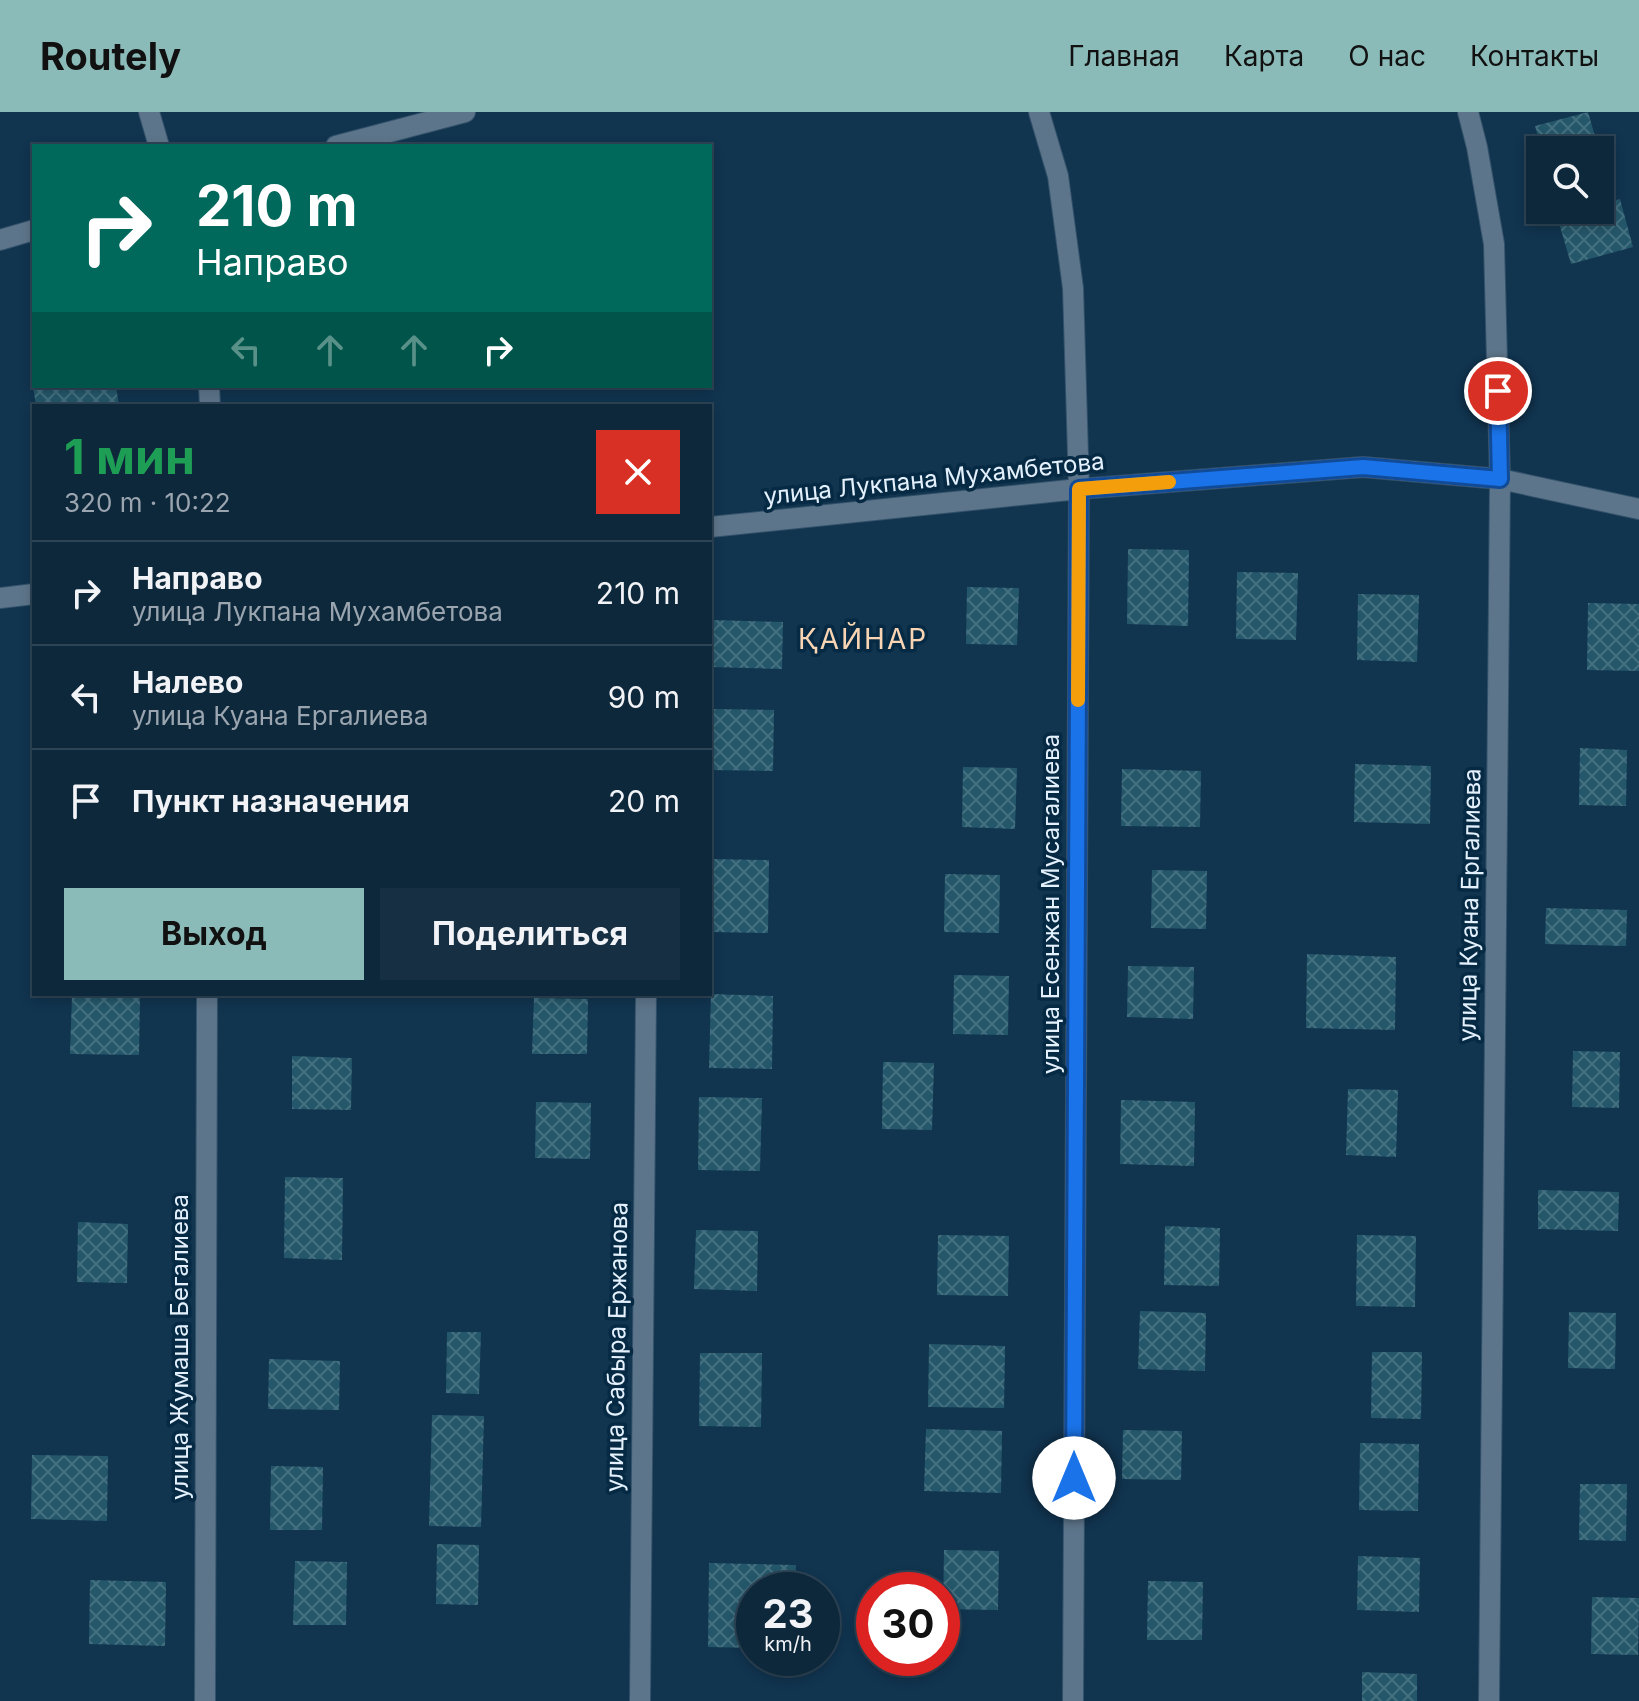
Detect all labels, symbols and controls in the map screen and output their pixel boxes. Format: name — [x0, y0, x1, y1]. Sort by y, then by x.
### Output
text: Routely — [40, 33, 181, 79]
text: Главная — [1068, 39, 1180, 73]
text: Карта — [1224, 39, 1304, 73]
text: О нас — [1348, 39, 1426, 73]
text: Контакты — [1470, 39, 1599, 73]
map controls — [1526, 136, 1614, 224]
button: search — [1526, 136, 1614, 224]
text: 210 m — [196, 172, 358, 240]
icon: right — [64, 176, 168, 280]
text: Направо — [196, 240, 349, 284]
icon: left — [224, 328, 268, 372]
icon: ahead — [308, 328, 352, 372]
icon: ahead — [392, 328, 436, 372]
icon: right — [476, 328, 520, 372]
pin — [1464, 357, 1532, 425]
icon: arrive — [1476, 369, 1520, 413]
text: 1 мин — [64, 427, 195, 486]
button: close — [596, 430, 680, 514]
street label: улица Лукпана Мухамбетова — [762, 446, 1106, 511]
text: 320 m · 10:22 — [64, 487, 231, 518]
text: Направо — [132, 560, 263, 596]
icon: right — [64, 571, 108, 615]
text: 210 m — [596, 575, 680, 611]
text: улица Лукпана Мухамбетова — [132, 596, 503, 627]
district label: ҚАЙНАР — [798, 621, 928, 656]
text: Налево — [132, 664, 244, 700]
icon: left — [64, 675, 108, 719]
text: 90 m — [608, 679, 680, 715]
text: улица Куана Ергалиева — [132, 700, 428, 731]
street label: улица Есенжан Мусагалиева — [1036, 734, 1065, 1074]
street label: улица Куана Ергалиева — [1453, 768, 1486, 1042]
icon: arrive — [64, 779, 108, 823]
text: Пункт назначения — [132, 783, 410, 819]
text: 20 m — [608, 783, 680, 819]
button: Выход — [64, 888, 364, 980]
button: Поделиться — [380, 888, 680, 980]
street label: улица Жумаша Бегалиева — [165, 1194, 194, 1500]
street label: улица Сабыра Ержанова — [599, 1202, 634, 1492]
position arrow — [1032, 1436, 1116, 1520]
speed limit sign: 30 — [856, 1572, 960, 1676]
text: 23 — [762, 1589, 814, 1638]
text: km/h — [764, 1632, 812, 1656]

